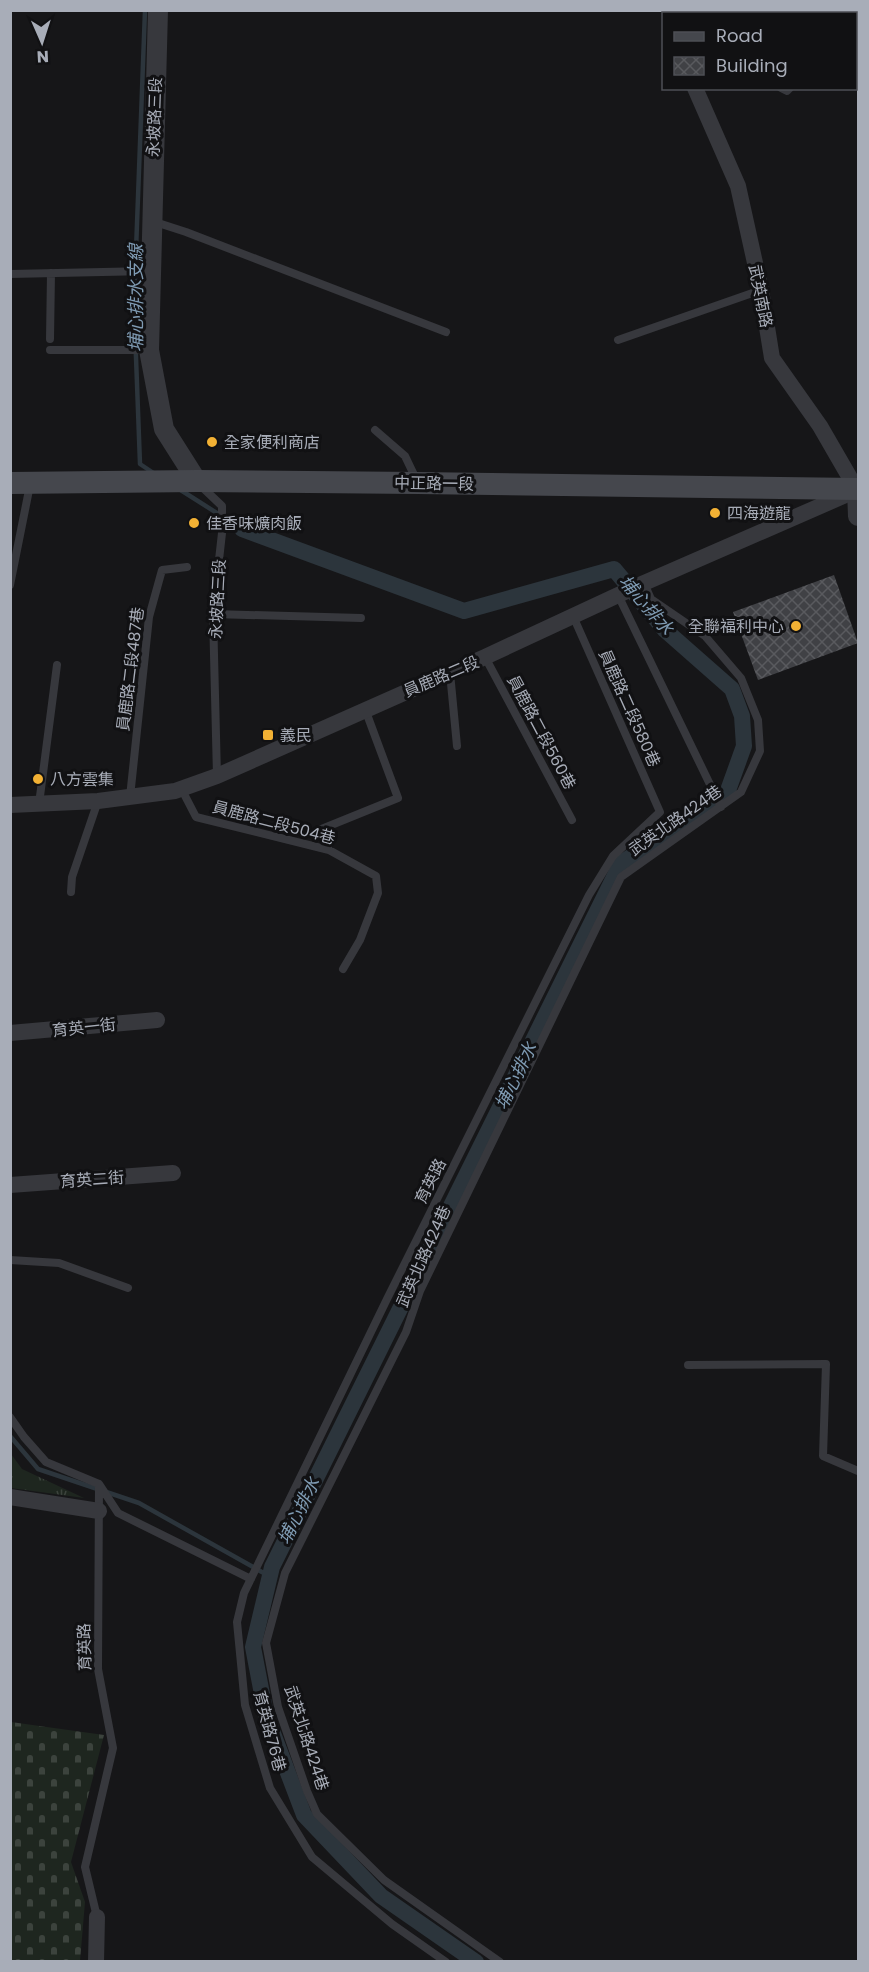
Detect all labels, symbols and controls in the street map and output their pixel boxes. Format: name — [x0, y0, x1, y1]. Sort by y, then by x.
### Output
north arrow — [12, 12, 72, 72]
legend — [662, 12, 857, 90]
text: Road — [716, 23, 763, 48]
text: N — [36, 45, 49, 68]
text: Building — [716, 53, 788, 78]
street label: 永坡路三段 — [142, 77, 167, 157]
water label: 埔心排水支線 — [123, 242, 148, 352]
street label: 武英南路 — [743, 262, 778, 330]
place label: 全家便利商店 — [224, 431, 320, 454]
marker: 全家便利商店 — [205, 435, 219, 449]
street label: 中正路一段 — [394, 471, 474, 496]
place label: 四海遊龍 — [727, 502, 791, 525]
marker: 四海遊龍 — [708, 506, 722, 520]
place label: 佳香味爌肉飯 — [206, 512, 302, 535]
marker: 佳香味爌肉飯 — [187, 516, 201, 530]
street label: 永坡路三段 — [204, 558, 231, 640]
water label: 埔心排水 — [613, 569, 680, 641]
street label: 員鹿路二段487巷 — [111, 606, 150, 732]
place label: 全聯福利中心 — [688, 615, 784, 638]
marker: 全聯福利中心 — [789, 619, 803, 633]
street label: 員鹿路二段580巷 — [593, 646, 666, 771]
street label: 員鹿路二段 — [400, 650, 483, 703]
street label: 員鹿路二段560巷 — [502, 671, 581, 793]
place label: 義民 — [280, 724, 312, 747]
marker: 義民 — [261, 728, 275, 742]
place label: 八方雲集 — [50, 768, 114, 791]
marker: 八方雲集 — [31, 772, 45, 786]
street label: 武英北路424巷 — [624, 780, 727, 861]
street label: 員鹿路二段504巷 — [210, 795, 338, 850]
street label: 育英一街 — [51, 1013, 117, 1042]
water label: 埔心排水 — [489, 1037, 543, 1114]
street label: 育英路 — [409, 1155, 452, 1208]
street label: 育英二街 — [59, 1166, 125, 1193]
street label: 武英北路424巷 — [391, 1202, 456, 1311]
water label: 埔心排水 — [272, 1472, 326, 1549]
street label: 育英路 — [73, 1623, 96, 1671]
street label: 武英北路424巷 — [279, 1683, 334, 1794]
street label: 育英路76巷 — [248, 1688, 291, 1774]

